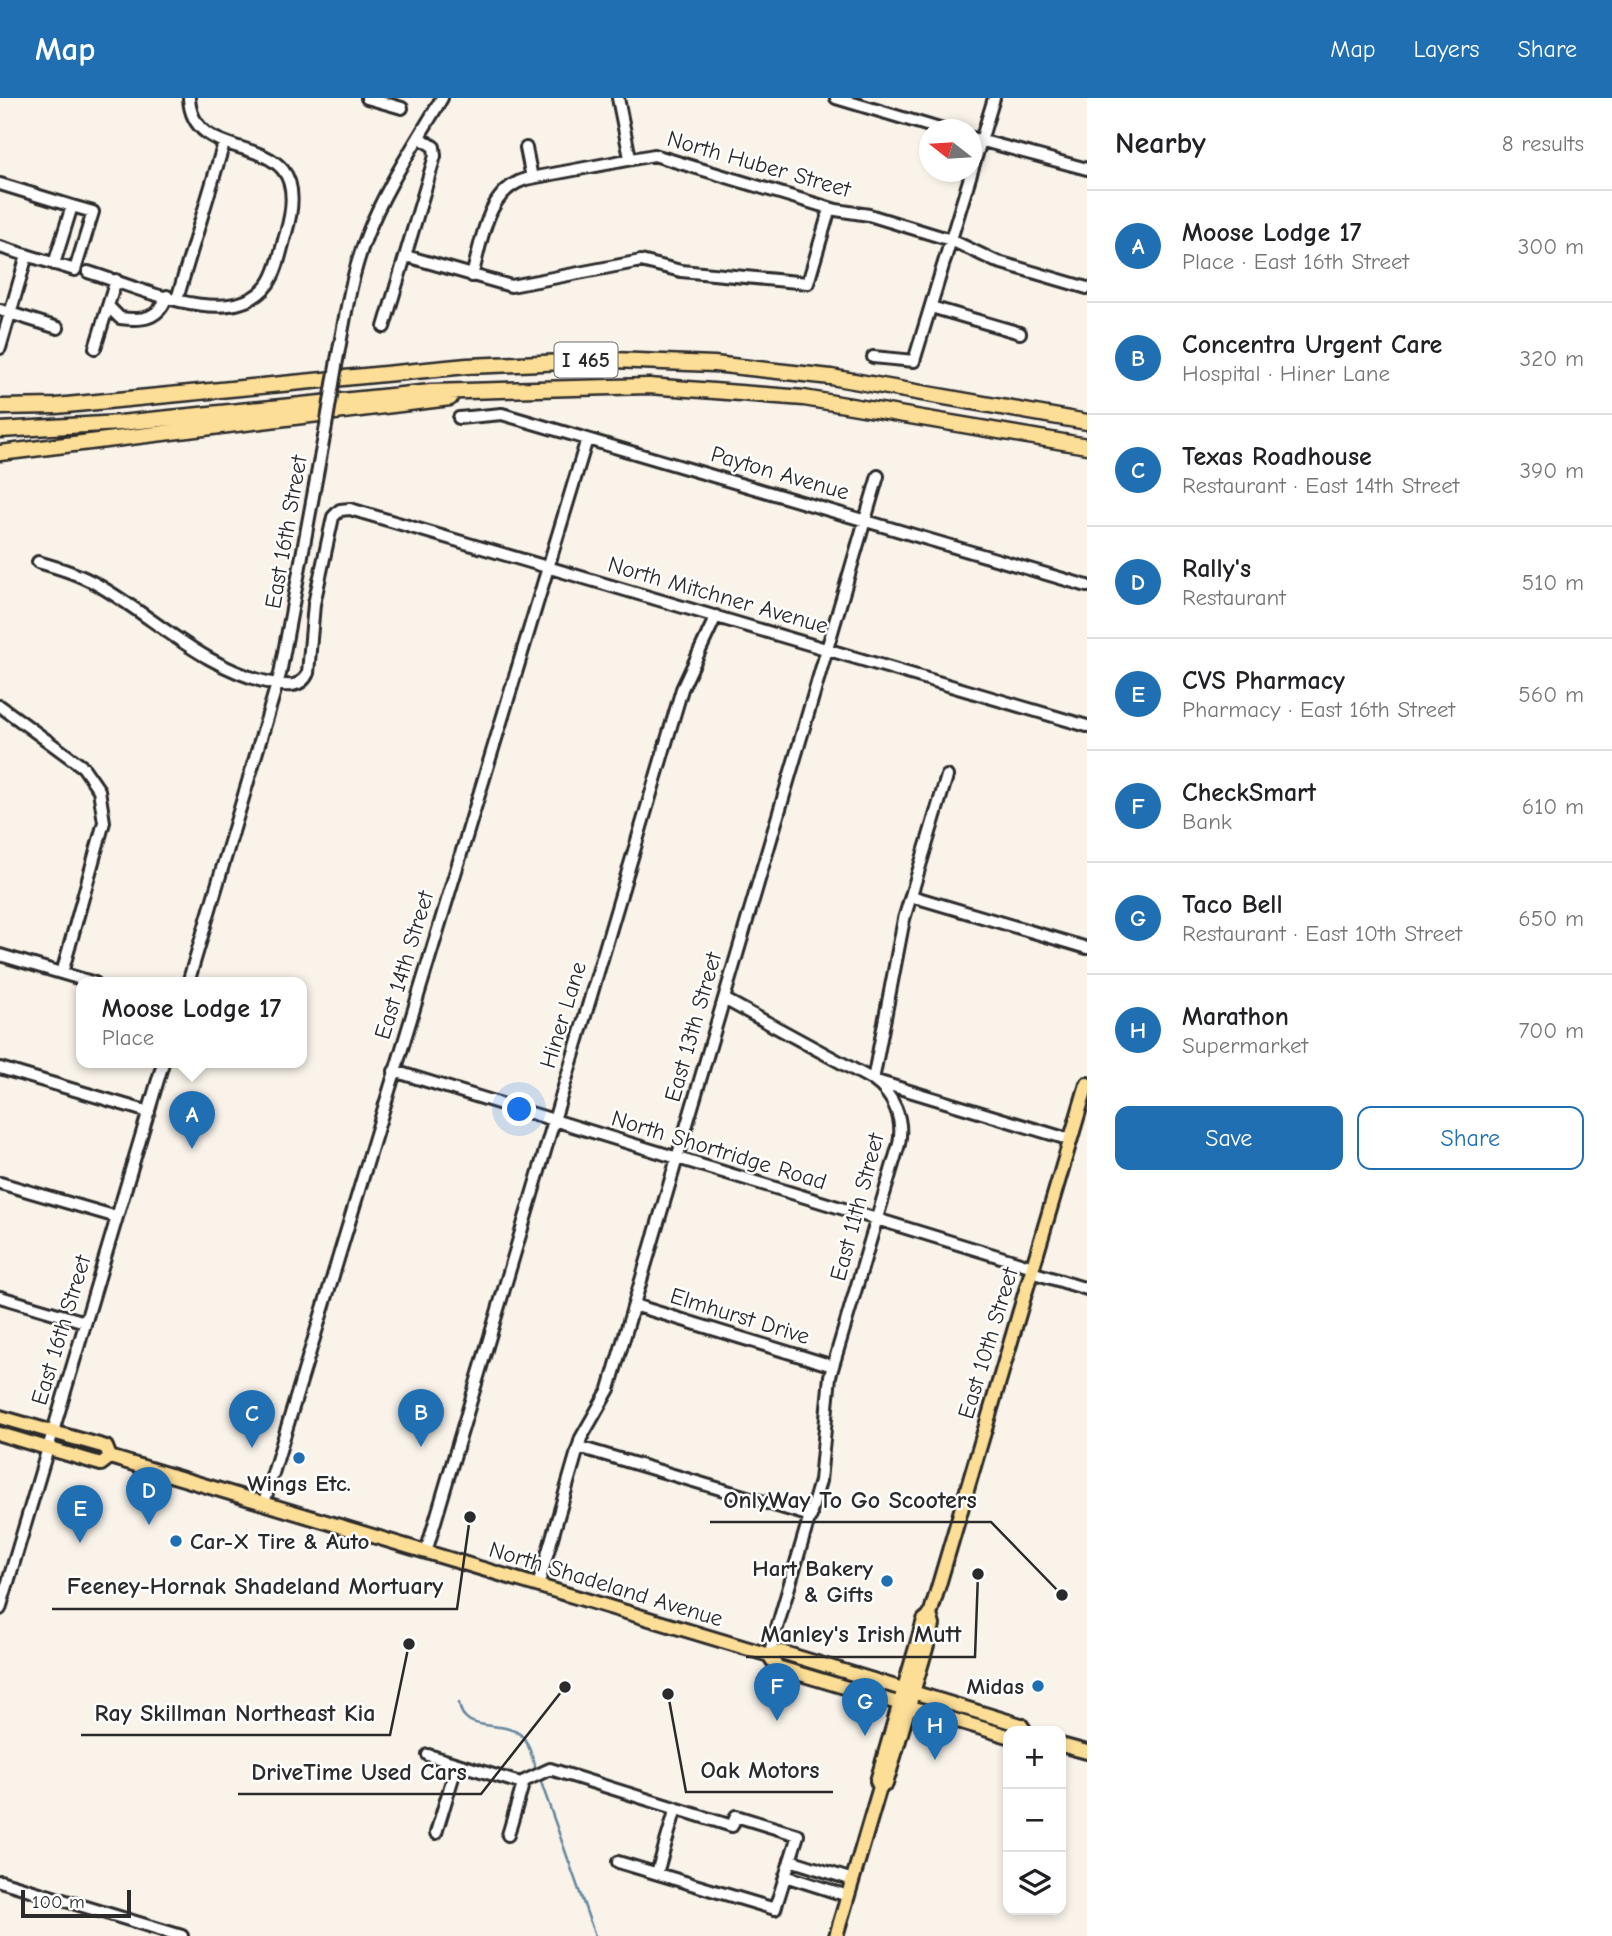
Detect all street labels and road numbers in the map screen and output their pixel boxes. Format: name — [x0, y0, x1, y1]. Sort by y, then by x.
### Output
street label: North Huber Street — [664, 125, 855, 204]
road number: I 465 — [554, 342, 618, 378]
street label: Payton Avenue — [708, 440, 852, 506]
street label: East 16th Street — [259, 452, 313, 611]
street label: North Mitchner Avenue — [605, 551, 831, 639]
street label: East 14th Street — [369, 886, 440, 1043]
street label: East 13th Street — [659, 948, 728, 1105]
street label: Hiner Lane — [534, 958, 592, 1072]
street label: North Shortridge Road — [608, 1104, 830, 1196]
street label: East 11th Street — [824, 1129, 890, 1284]
street label: East 16th Street — [25, 1250, 97, 1408]
street label: East 10th Street — [952, 1263, 1024, 1422]
street label: Elmhurst Drive — [667, 1282, 813, 1350]
street label: North Shadeland Avenue — [486, 1536, 726, 1632]

